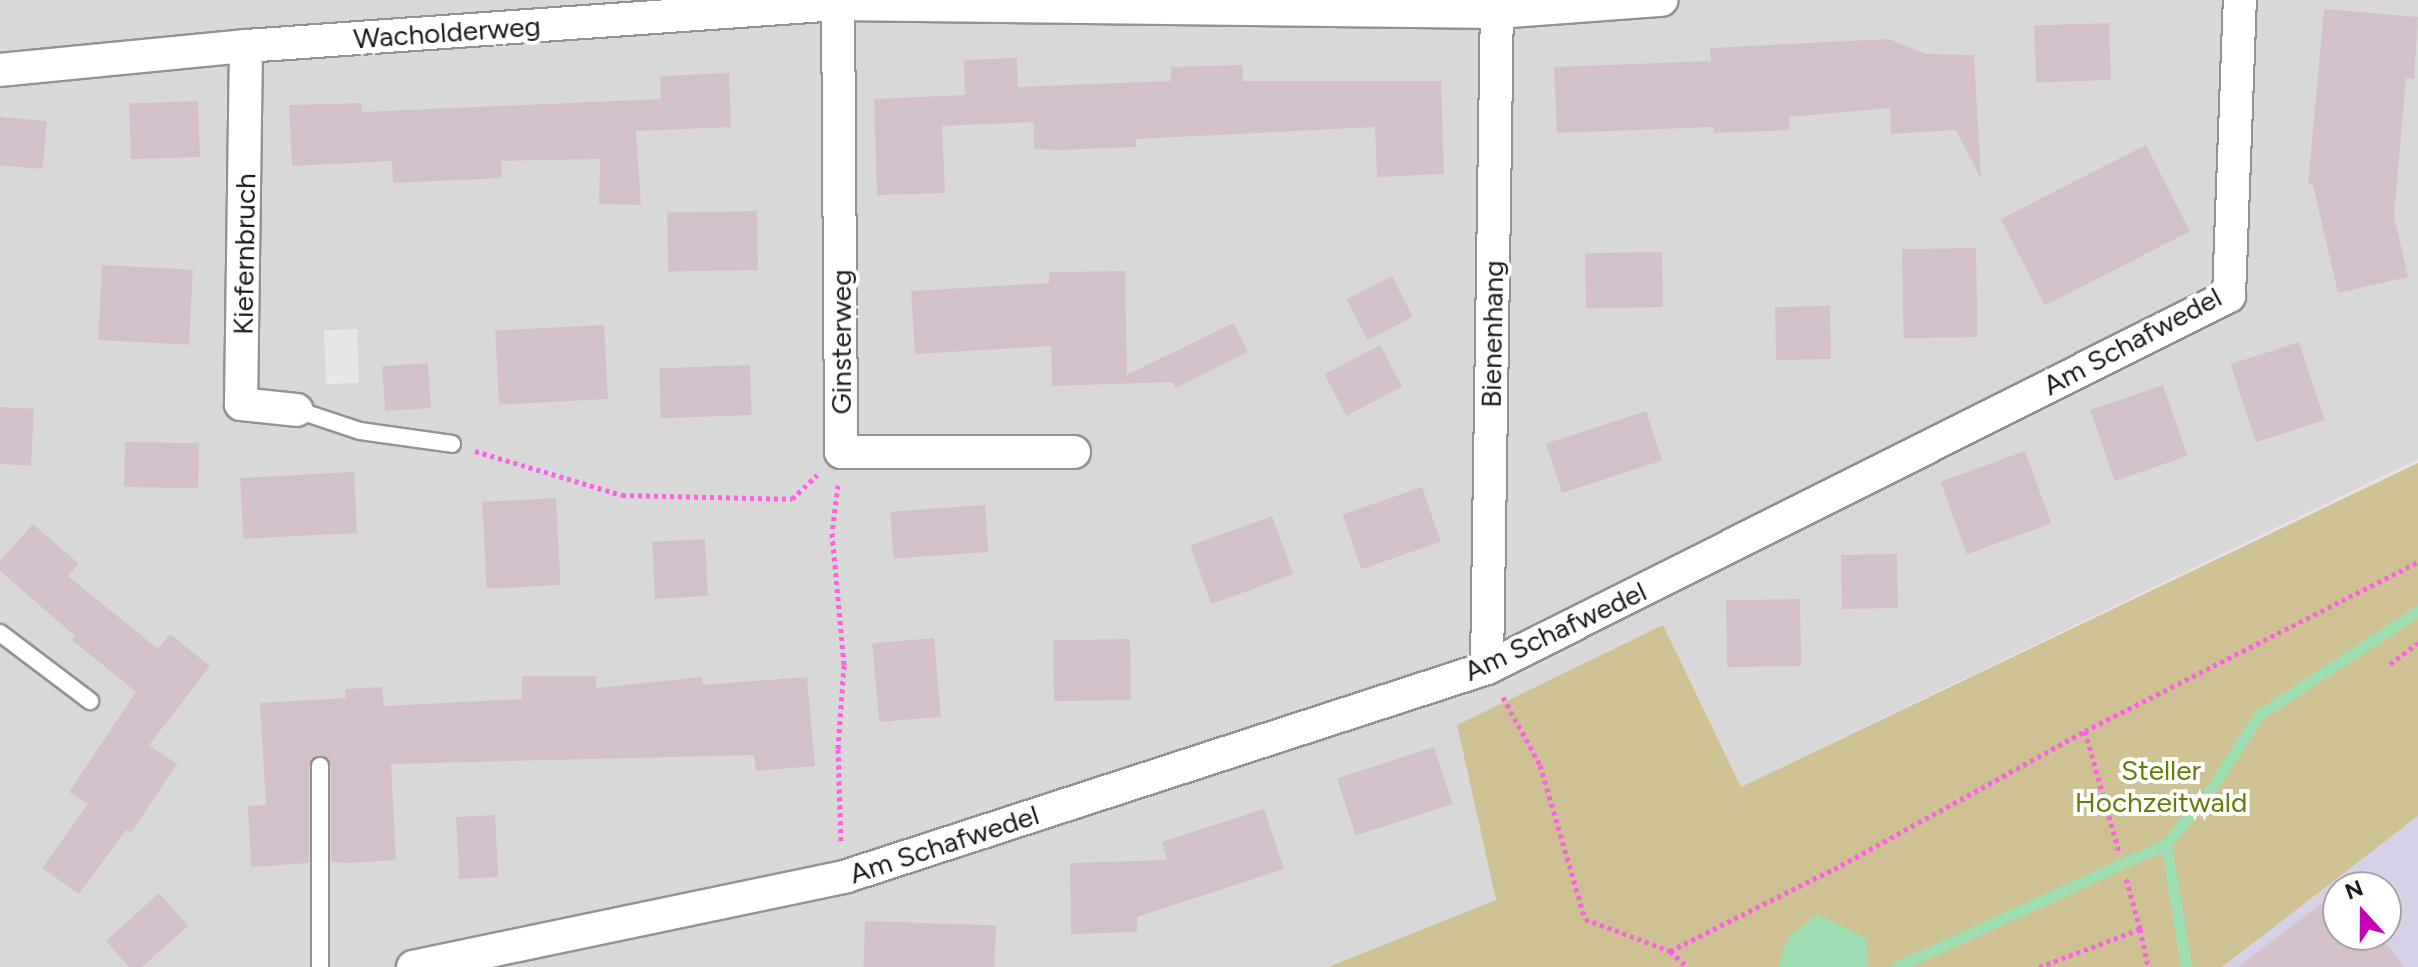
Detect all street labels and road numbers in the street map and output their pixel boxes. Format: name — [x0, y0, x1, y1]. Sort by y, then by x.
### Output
street label: Wacholderweg — [352, 9, 542, 55]
street label: Kiefernbruch — [226, 173, 262, 335]
street label: Bienenhang — [1474, 260, 1510, 408]
street label: Ginsterweg — [824, 269, 858, 415]
street label: Am Schafwedel — [2037, 280, 2227, 402]
street label: Am Schafwedel — [1459, 574, 1651, 688]
street label: Am Schafwedel — [845, 798, 1043, 890]

